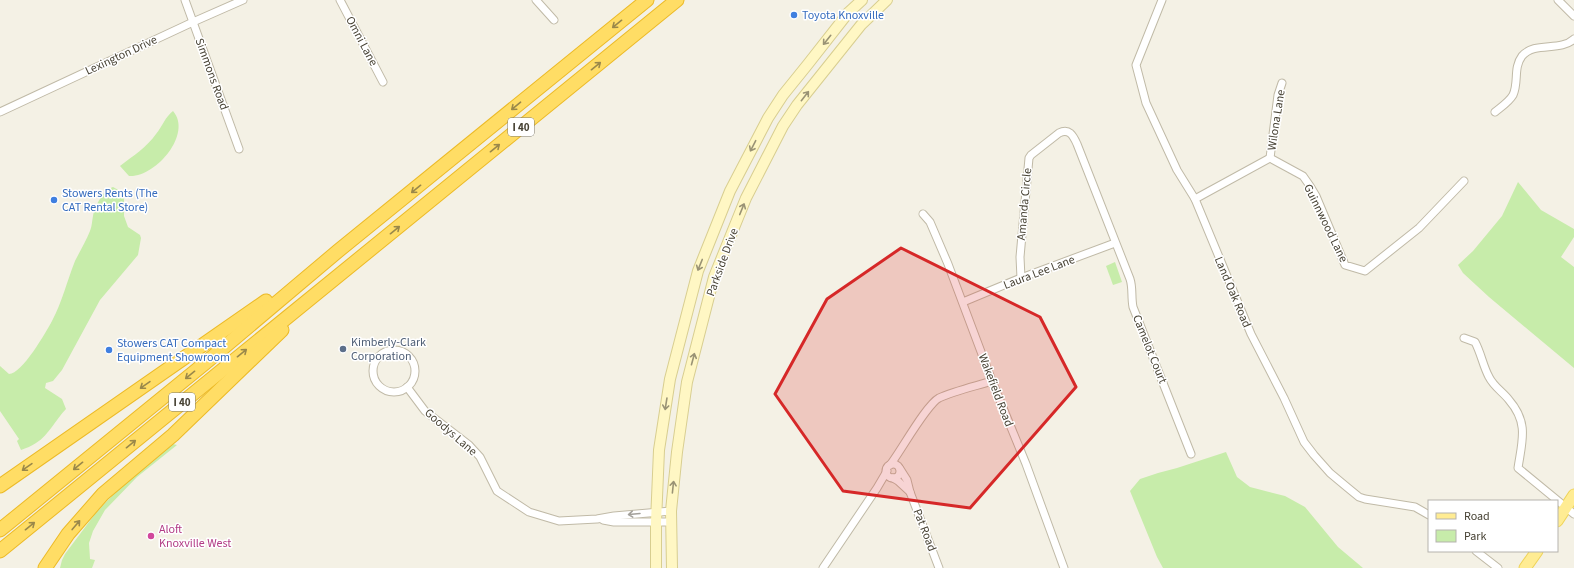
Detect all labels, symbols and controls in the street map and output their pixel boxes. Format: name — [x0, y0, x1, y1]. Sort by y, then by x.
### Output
place label: Toyota Knoxville — [802, 7, 884, 24]
marker: Toyota Knoxville — [789, 10, 799, 20]
street label: Omni Lane — [341, 13, 382, 69]
one-way arrow — [612, 20, 622, 29]
street label: Lexington Drive — [82, 31, 160, 80]
one-way arrow — [823, 34, 832, 45]
street label: Simmons Road — [191, 36, 232, 113]
one-way arrow — [591, 61, 602, 70]
street label: Wilona Lane — [1263, 88, 1290, 152]
one-way arrow — [801, 90, 809, 101]
one-way arrow — [511, 102, 522, 111]
road number: I 40 — [508, 118, 534, 136]
one-way arrow — [749, 140, 757, 152]
one-way arrow — [490, 143, 501, 152]
street label: Amanda Circle — [1013, 167, 1036, 241]
street label: Guinnwood Lane — [1299, 181, 1352, 265]
one-way arrow — [410, 184, 421, 193]
place label: Stowers Rents (The CAT Rental Store) — [62, 185, 158, 216]
marker: Stowers Rents (The CAT Rental Store) — [49, 195, 59, 205]
one-way arrow — [739, 204, 746, 216]
one-way arrow — [389, 225, 400, 234]
street label: Parkside Drive — [702, 226, 743, 299]
street label: Laura Lee Lane — [1001, 251, 1077, 294]
street label: Land Oak Road — [1210, 254, 1255, 330]
one-way arrow — [696, 258, 704, 270]
street label: Camelot Court — [1128, 312, 1171, 386]
place label: Kimberly-Clark Corporation — [351, 334, 426, 365]
place label: Stowers CAT Compact Equipment Showroom — [117, 335, 230, 366]
marker: Kimberly-Clark Corporation — [338, 344, 348, 354]
marker: Stowers CAT Compact Equipment Showroom — [104, 345, 114, 355]
one-way arrow — [237, 348, 248, 357]
street label: Wakefield Road — [974, 351, 1017, 429]
one-way arrow — [690, 353, 697, 366]
one-way arrow — [185, 371, 196, 380]
one-way arrow — [139, 381, 150, 389]
road number: I 40 — [169, 393, 195, 411]
one-way arrow — [662, 398, 670, 411]
street label: Goodys Lane — [421, 405, 481, 460]
one-way arrow — [125, 439, 136, 448]
one-way arrow — [73, 462, 84, 471]
one-way arrow — [22, 463, 33, 472]
one-way arrow — [669, 481, 677, 494]
legend — [1428, 500, 1558, 552]
street label: Pat Road — [909, 506, 940, 554]
text: Road — [1464, 508, 1490, 525]
one-way arrow — [627, 510, 640, 518]
one-way arrow — [71, 519, 80, 530]
one-way arrow — [25, 521, 36, 530]
place label: Aloft Knoxville West — [159, 521, 231, 552]
text: Park — [1464, 528, 1486, 545]
marker: Aloft Knoxville West — [146, 531, 156, 541]

